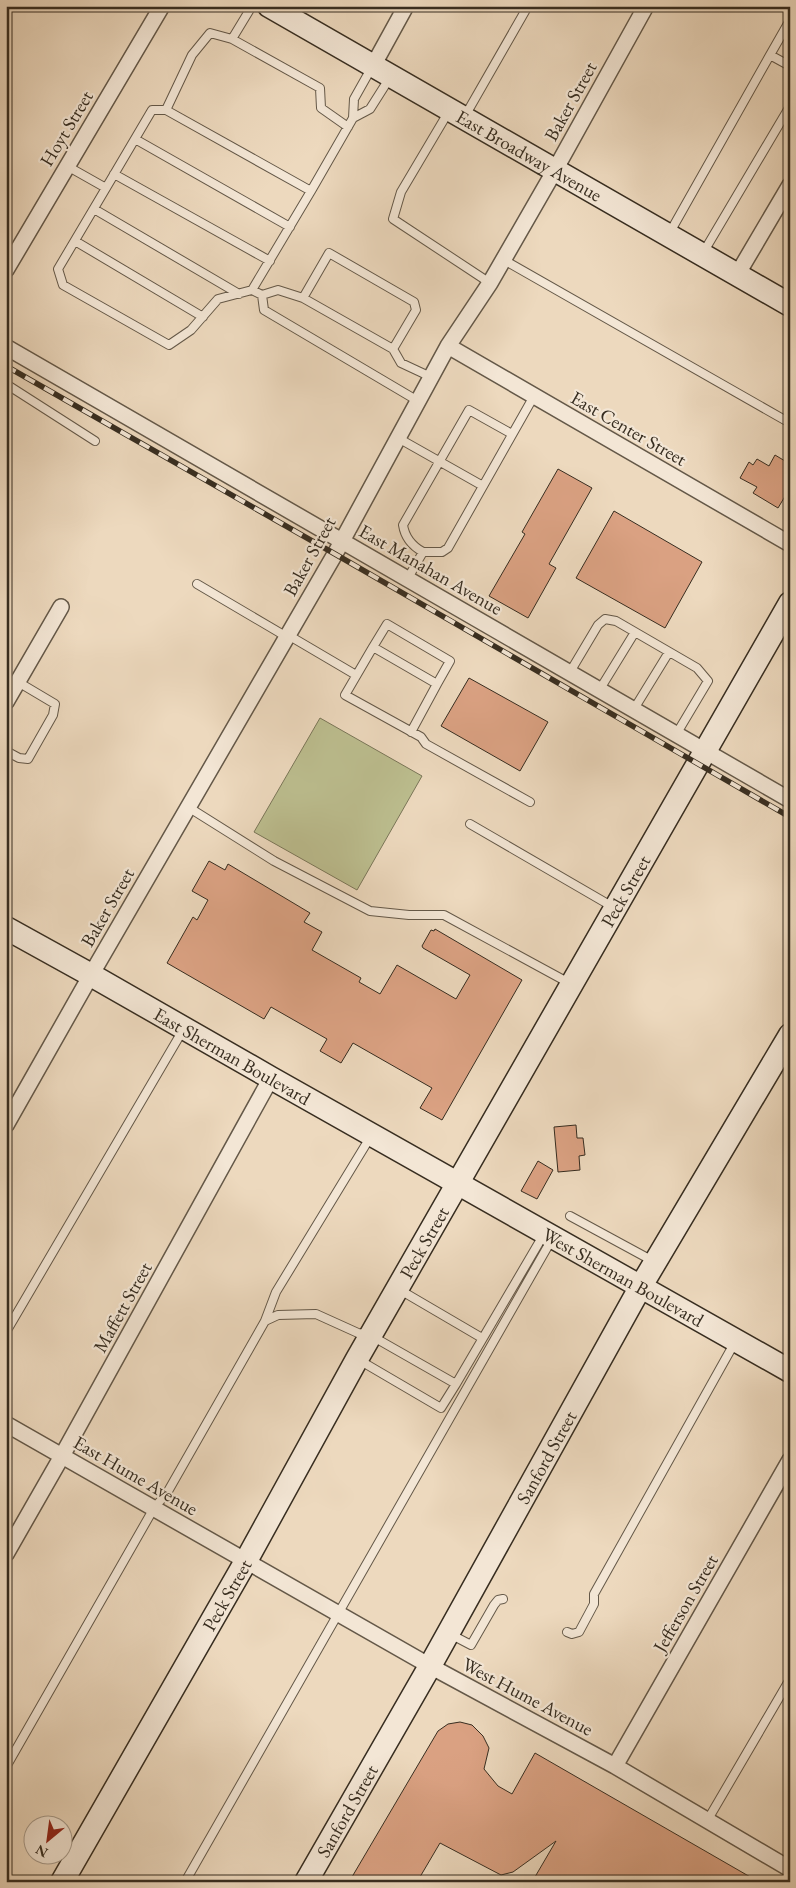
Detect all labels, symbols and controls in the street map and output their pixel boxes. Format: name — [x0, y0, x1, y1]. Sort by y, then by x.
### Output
street label: Baker Street — [538, 57, 602, 145]
street label: Hoyt Street — [34, 86, 99, 171]
street label: East Broadway Avenue — [451, 104, 606, 208]
street label: East Center Street — [566, 385, 691, 472]
street label: Baker Street — [277, 512, 341, 600]
street label: East Manahan Avenue — [355, 518, 507, 621]
street label: Peck Street — [595, 851, 656, 932]
street label: Baker Street — [75, 863, 140, 951]
street label: East Sherman Boulevard — [149, 1002, 315, 1111]
street label: Peck Street — [394, 1202, 455, 1283]
street label: West Sherman Boulevard — [538, 1222, 709, 1333]
street label: Maffett Street — [87, 1258, 158, 1357]
street label: Sanford Street — [510, 1406, 582, 1508]
street label: East Hume Avenue — [69, 1430, 202, 1521]
street label: Jefferson Street — [646, 1550, 724, 1659]
street label: Peck Street — [197, 1555, 258, 1636]
street label: West Hume Avenue — [458, 1651, 598, 1741]
street label: Sanford Street — [311, 1760, 384, 1862]
north arrow — [22, 1816, 72, 1866]
text: N — [32, 1840, 51, 1862]

